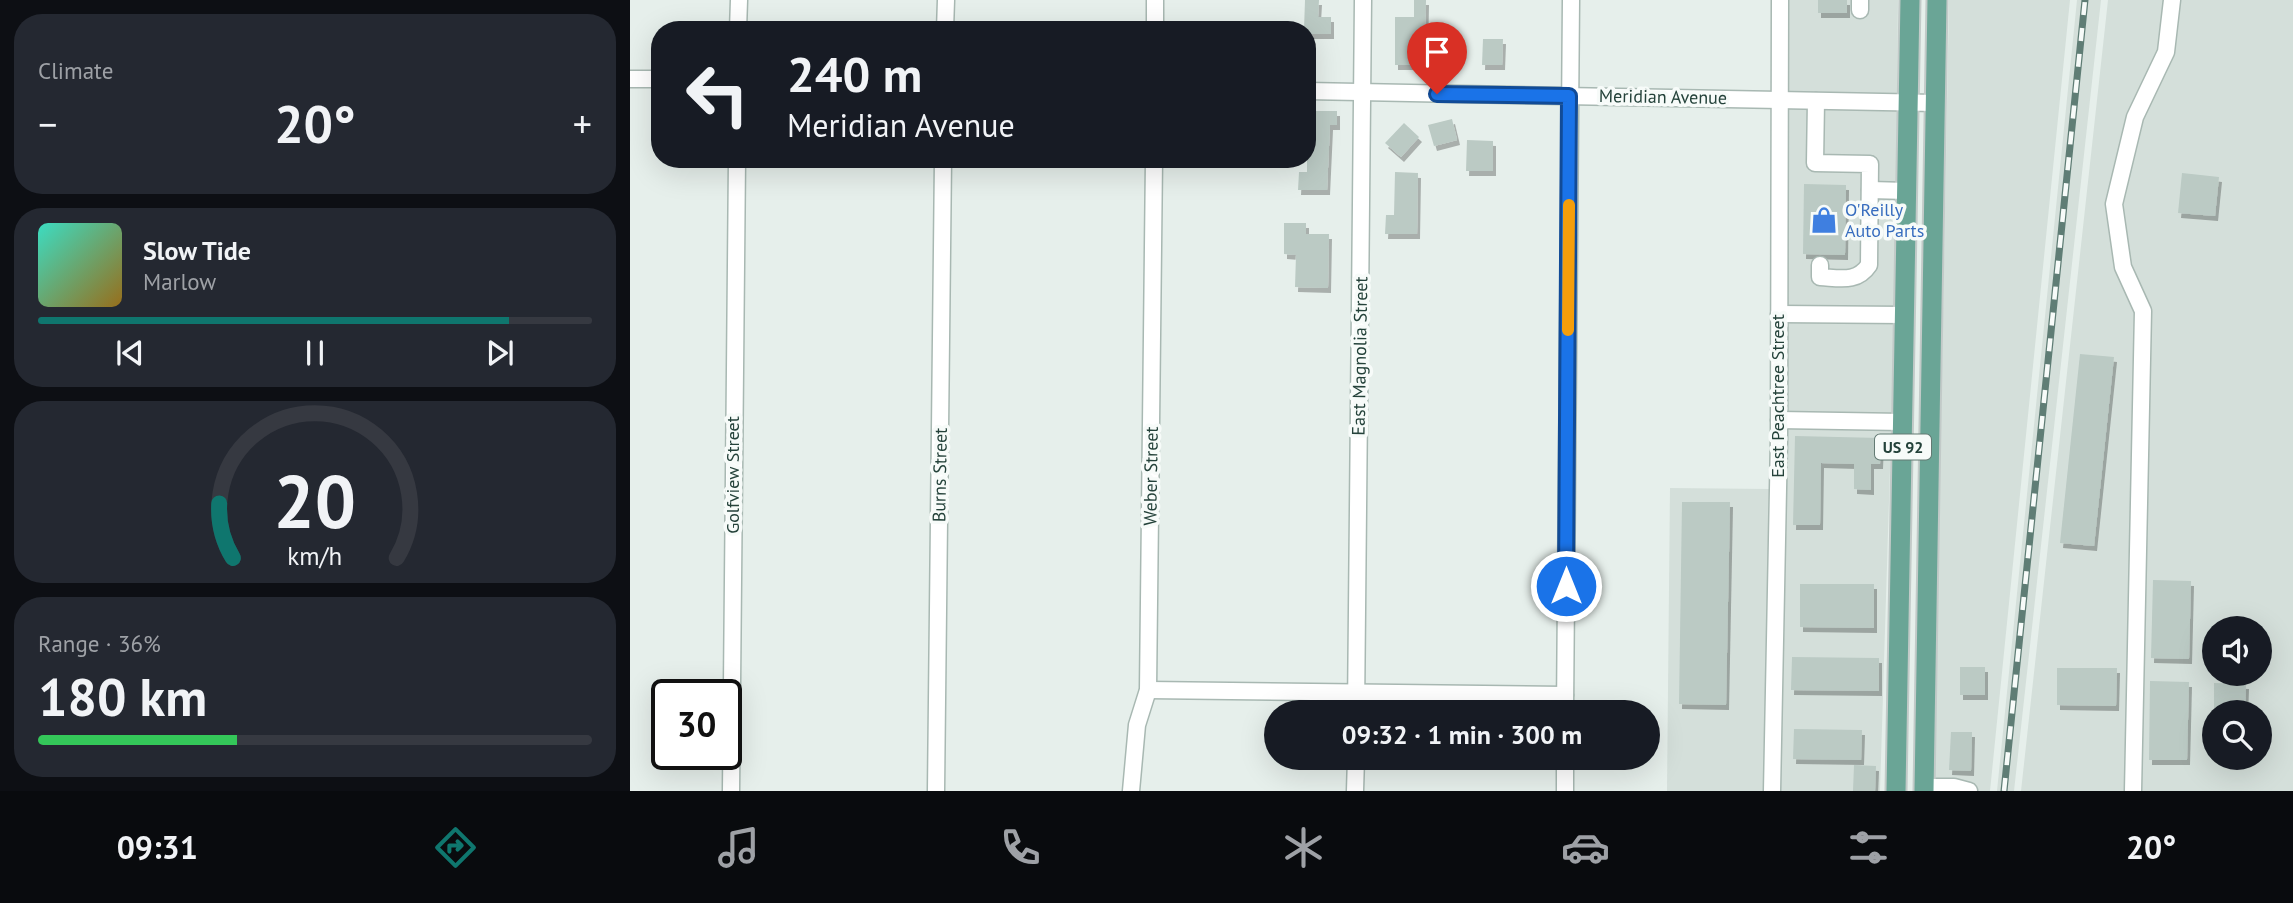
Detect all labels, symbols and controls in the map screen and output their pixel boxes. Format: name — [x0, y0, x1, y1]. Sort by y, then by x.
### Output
pin — [1407, 22, 1467, 94]
icon: arrive — [1418, 33, 1456, 71]
text: 240 m — [787, 42, 922, 106]
icon: left — [672, 49, 763, 140]
text: Climate — [38, 56, 113, 85]
street label: Meridian Avenue — [1599, 84, 1727, 109]
text: 20° — [274, 90, 356, 157]
text: − — [38, 99, 57, 148]
text: + — [573, 99, 592, 148]
text: Meridian Avenue — [787, 104, 1015, 146]
place label: O'Reilly Auto Parts — [1845, 198, 1924, 242]
shop icon: O'Reilly Auto Parts — [1809, 205, 1839, 235]
text: Slow Tide — [143, 234, 251, 267]
text: Marlow — [143, 267, 216, 296]
street label: East Magnolia Street — [1347, 276, 1372, 436]
street label: East Peachtree Street — [1766, 314, 1789, 478]
icon: previous — [111, 334, 149, 372]
icon: pause — [296, 334, 334, 372]
icon: next — [481, 334, 519, 372]
street label: Golfview Street — [721, 416, 744, 534]
street label: Weber Street — [1138, 426, 1163, 526]
street label: Burns Street — [927, 428, 952, 522]
road number: US 92 — [1875, 434, 1931, 460]
text: 20 — [274, 455, 356, 549]
text: km/h — [288, 540, 342, 572]
position arrow — [1529, 549, 1603, 623]
map controls — [2202, 616, 2272, 770]
button: sound — [2202, 616, 2272, 686]
text: Range · 36% — [38, 629, 161, 658]
text: 180 km — [38, 663, 207, 730]
speed limit sign: 30 — [651, 679, 742, 770]
button: search — [2202, 700, 2272, 770]
text: 09:32 · 1 min · 300 m — [1342, 718, 1582, 751]
icon: directions — [431, 823, 480, 872]
icon: music — [714, 823, 763, 872]
icon: phone — [996, 823, 1045, 872]
icon: climate — [1279, 823, 1328, 872]
icon: car — [1561, 823, 1610, 872]
icon: filters — [1844, 823, 1893, 872]
text: 09:31 — [117, 826, 198, 868]
text: 20° — [2126, 826, 2176, 868]

